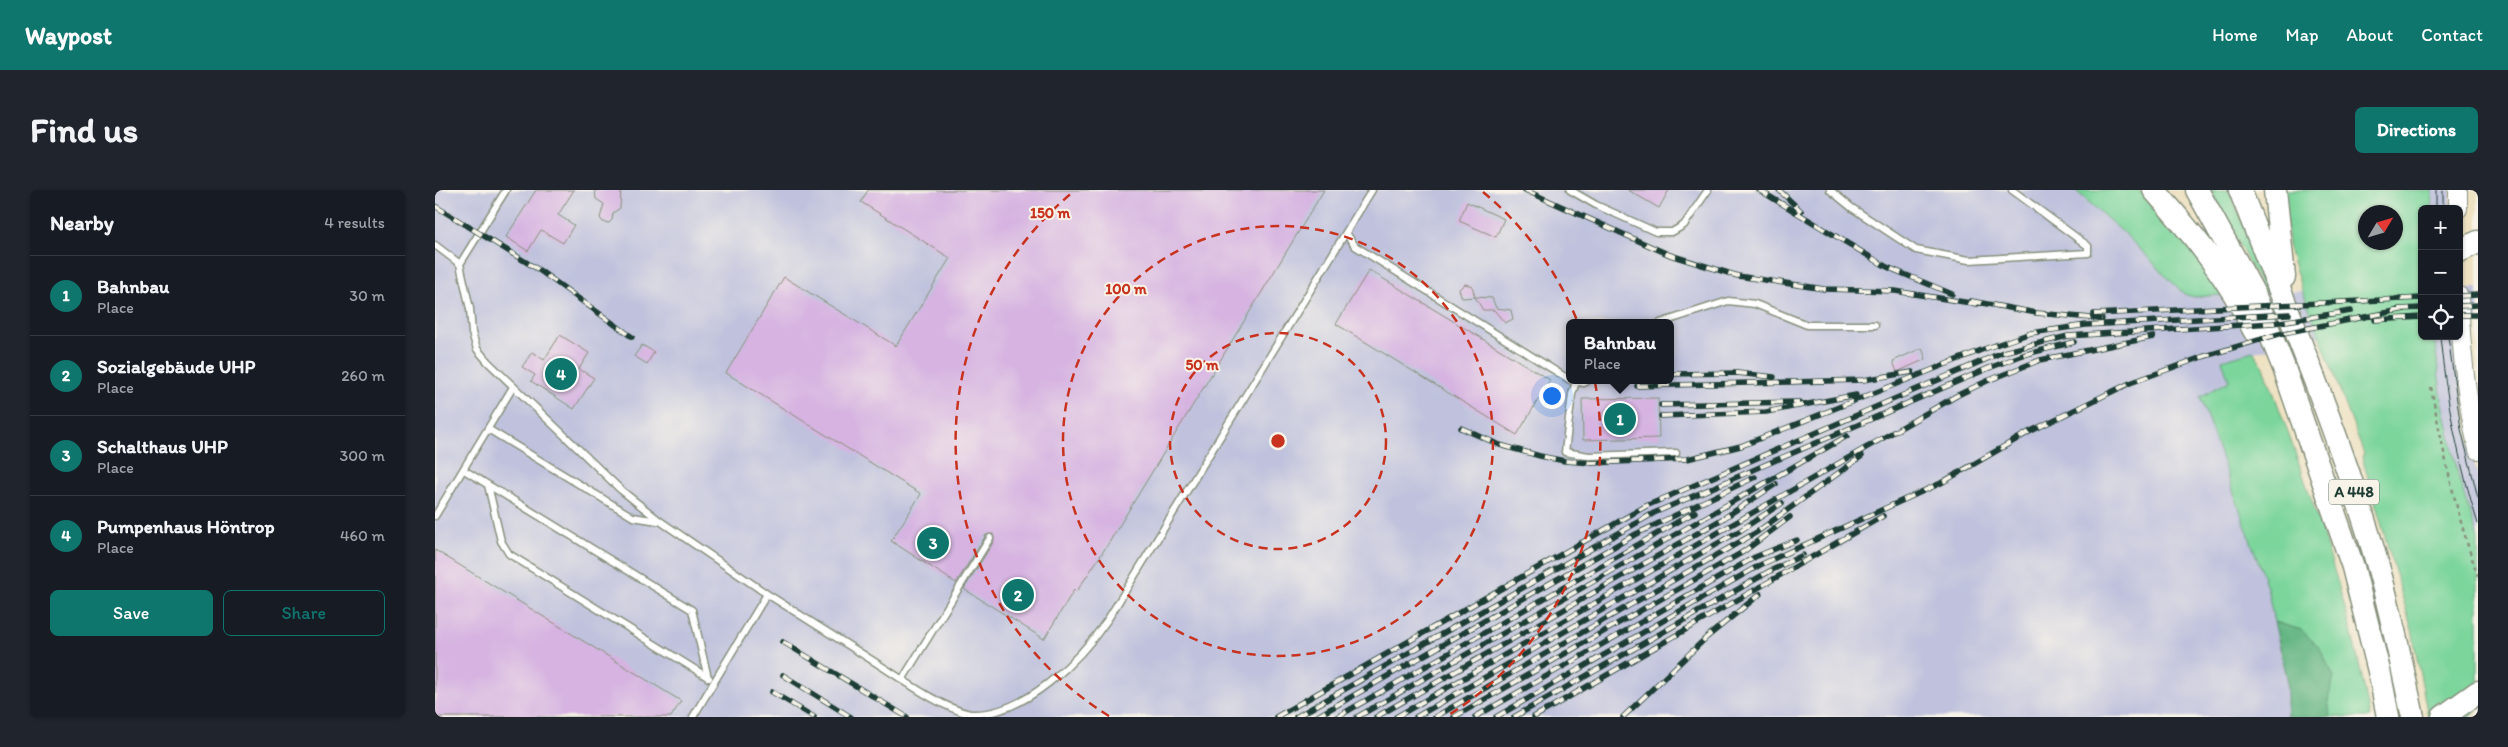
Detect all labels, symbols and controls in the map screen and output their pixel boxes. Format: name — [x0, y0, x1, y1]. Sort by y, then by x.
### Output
text: Waypost — [25, 21, 112, 50]
text: Home — [2212, 24, 2258, 46]
text: Map — [2286, 24, 2319, 46]
text: About — [2347, 24, 2393, 46]
text: Contact — [2421, 24, 2483, 46]
button: Directions — [2355, 107, 2478, 153]
text: Find us — [30, 109, 138, 151]
text: 150 m — [1030, 204, 1070, 222]
north arrow — [2358, 205, 2403, 250]
map controls — [2418, 205, 2463, 340]
button: + — [2418, 205, 2463, 250]
text: Nearby — [50, 210, 114, 235]
text: 4 results — [324, 213, 385, 232]
button: − — [2418, 250, 2463, 295]
text: Bahnbau — [97, 275, 169, 298]
text: 100 m — [1105, 280, 1147, 298]
text: 1 — [62, 286, 70, 305]
text: 30 m — [349, 286, 385, 305]
button: locate — [2418, 295, 2463, 340]
text: Place — [97, 298, 134, 317]
popup — [1566, 319, 1674, 384]
text: Bahnbau — [1584, 331, 1656, 354]
text: Place — [1584, 354, 1621, 373]
text: Sozialgebäude UHP — [97, 355, 255, 378]
pin: 4 — [545, 355, 577, 393]
text: 50 m — [1185, 356, 1219, 374]
text: 2 — [62, 366, 70, 385]
text: 260 m — [341, 366, 385, 385]
text: Place — [97, 378, 134, 397]
your location — [1539, 383, 1565, 409]
pin: 1 — [1604, 400, 1636, 438]
centre of rings — [1269, 432, 1287, 450]
text: Schalthaus UHP — [97, 435, 228, 458]
text: 3 — [62, 446, 70, 465]
text: 300 m — [340, 446, 385, 465]
text: Place — [97, 458, 134, 477]
road number: A 448 — [2329, 480, 2379, 504]
text: Pumpenhaus Höntrop — [97, 515, 275, 538]
pin: 3 — [917, 524, 949, 562]
text: 4 — [61, 526, 71, 545]
text: 460 m — [340, 526, 385, 545]
text: Place — [97, 538, 134, 557]
pin: 2 — [1002, 576, 1034, 614]
button: Save — [50, 590, 213, 636]
button: Share — [223, 590, 385, 636]

